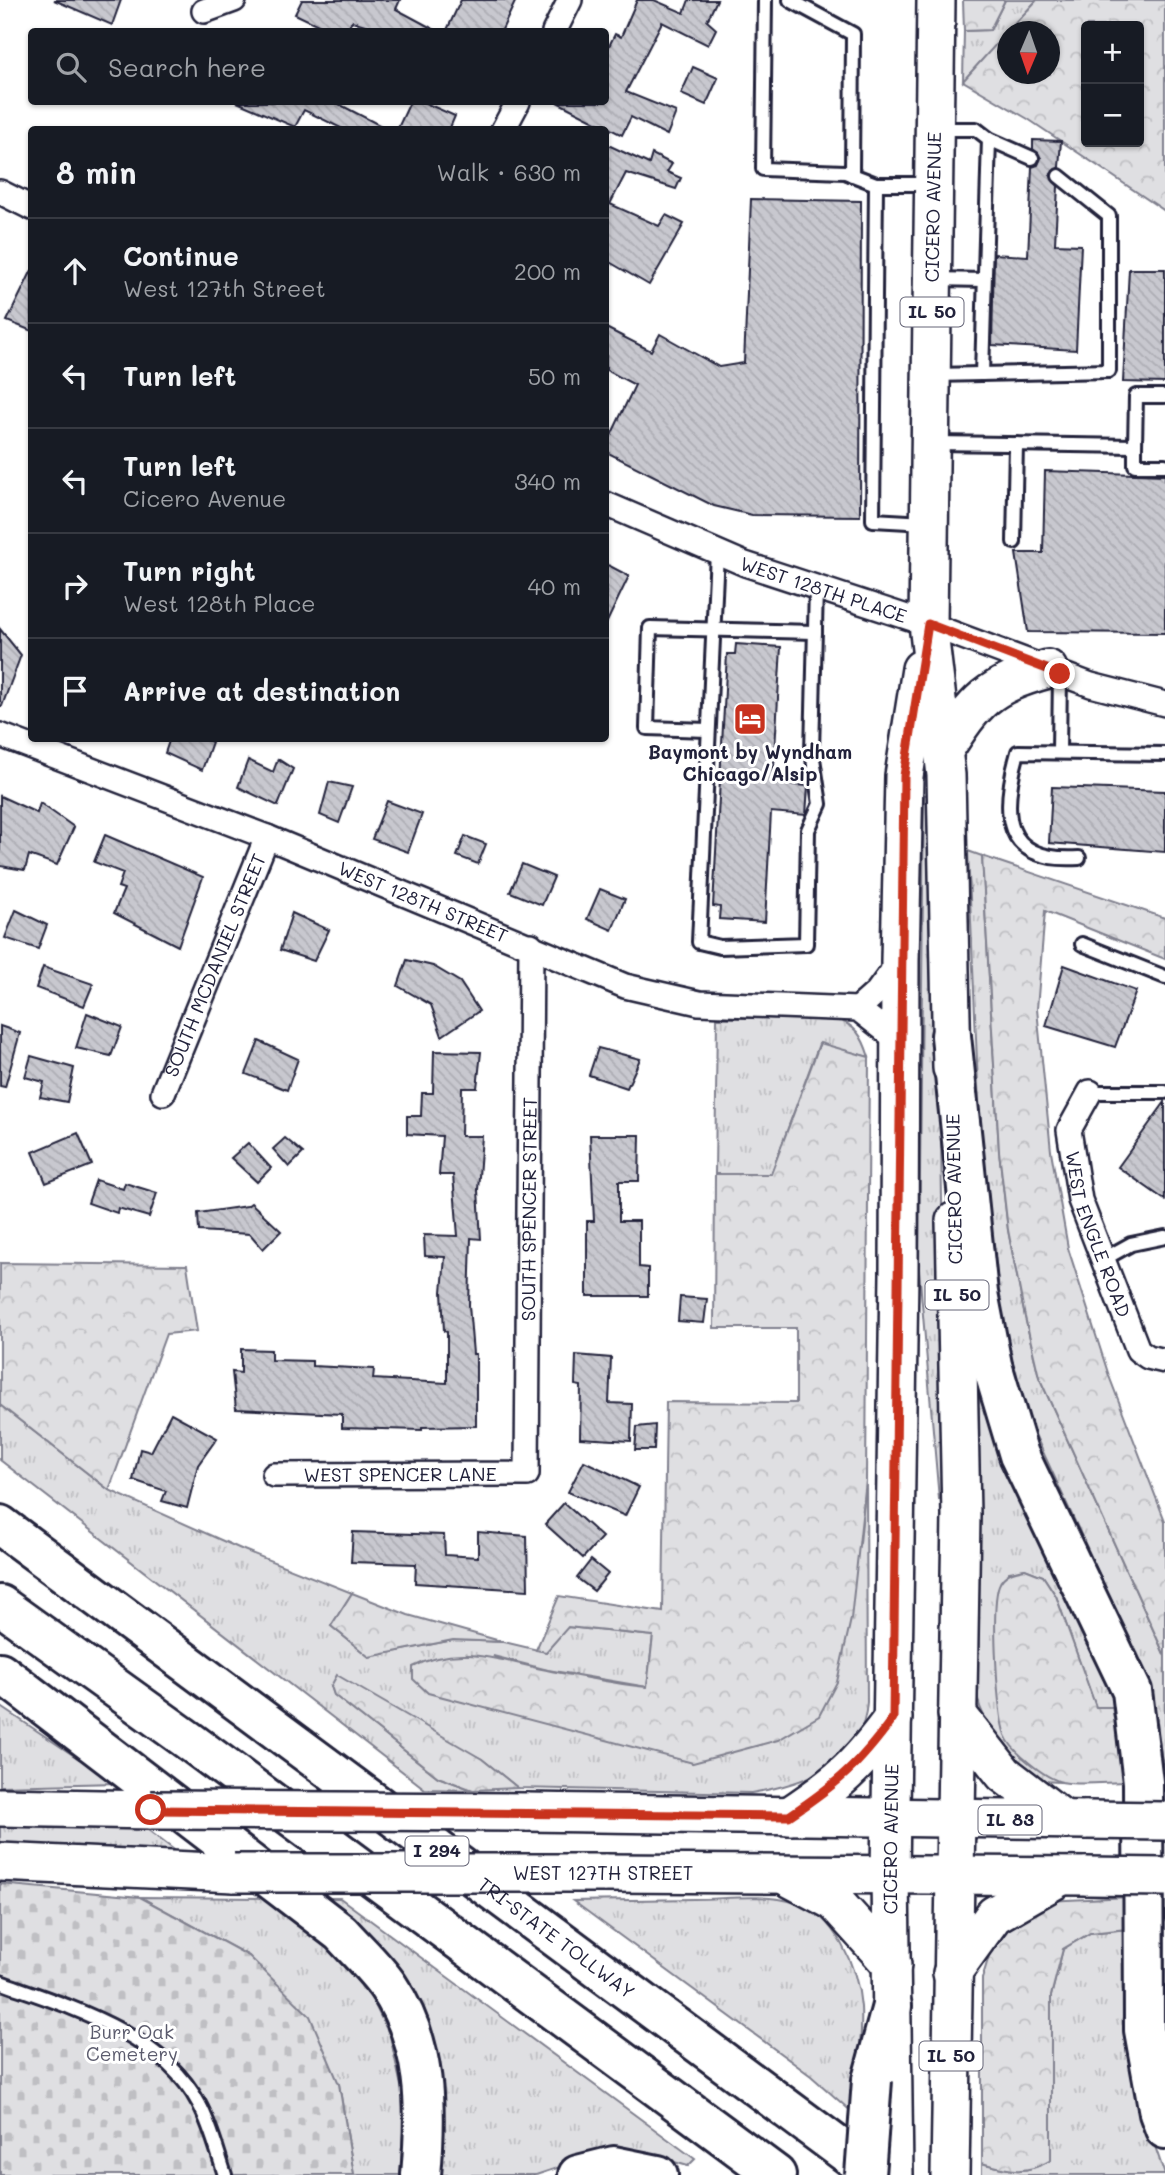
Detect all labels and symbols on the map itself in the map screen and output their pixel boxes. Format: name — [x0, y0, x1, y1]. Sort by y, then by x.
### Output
north arrow — [997, 21, 1060, 84]
street label: CICERO AVENUE — [919, 131, 946, 283]
road number: IL 50 — [900, 298, 964, 326]
street label: WEST 128TH PLACE — [737, 550, 910, 628]
route end — [1044, 658, 1075, 689]
hotel icon: Baymont by Wyndham Chicago/Alsip — [731, 700, 769, 738]
place label: Baymont by Wyndham Chicago/Alsip — [648, 739, 852, 786]
street label: SOUTH MCDANIEL STREET — [158, 850, 271, 1080]
street label: WEST 128TH STREET — [335, 855, 512, 948]
street label: SOUTH SPENCER STREET — [515, 1097, 542, 1321]
street label: CICERO AVENUE — [940, 1113, 967, 1265]
street label: WEST ENGLE ROAD — [1060, 1149, 1137, 1321]
road number: IL 50 — [926, 1280, 988, 1310]
street label: WEST SPENCER LANE — [303, 1461, 497, 1487]
street label: CICERO AVENUE — [877, 1763, 904, 1915]
route start — [135, 1794, 166, 1825]
road number: IL 83 — [978, 1806, 1042, 1834]
road number: I 294 — [406, 1837, 468, 1866]
street label: WEST 127TH STREET — [513, 1860, 693, 1885]
street label: TRI-STATE TOLLWAY — [473, 1871, 640, 2004]
park label: Burr Oak Cemetery — [86, 2019, 178, 2066]
road number: IL 50 — [920, 2042, 982, 2070]

